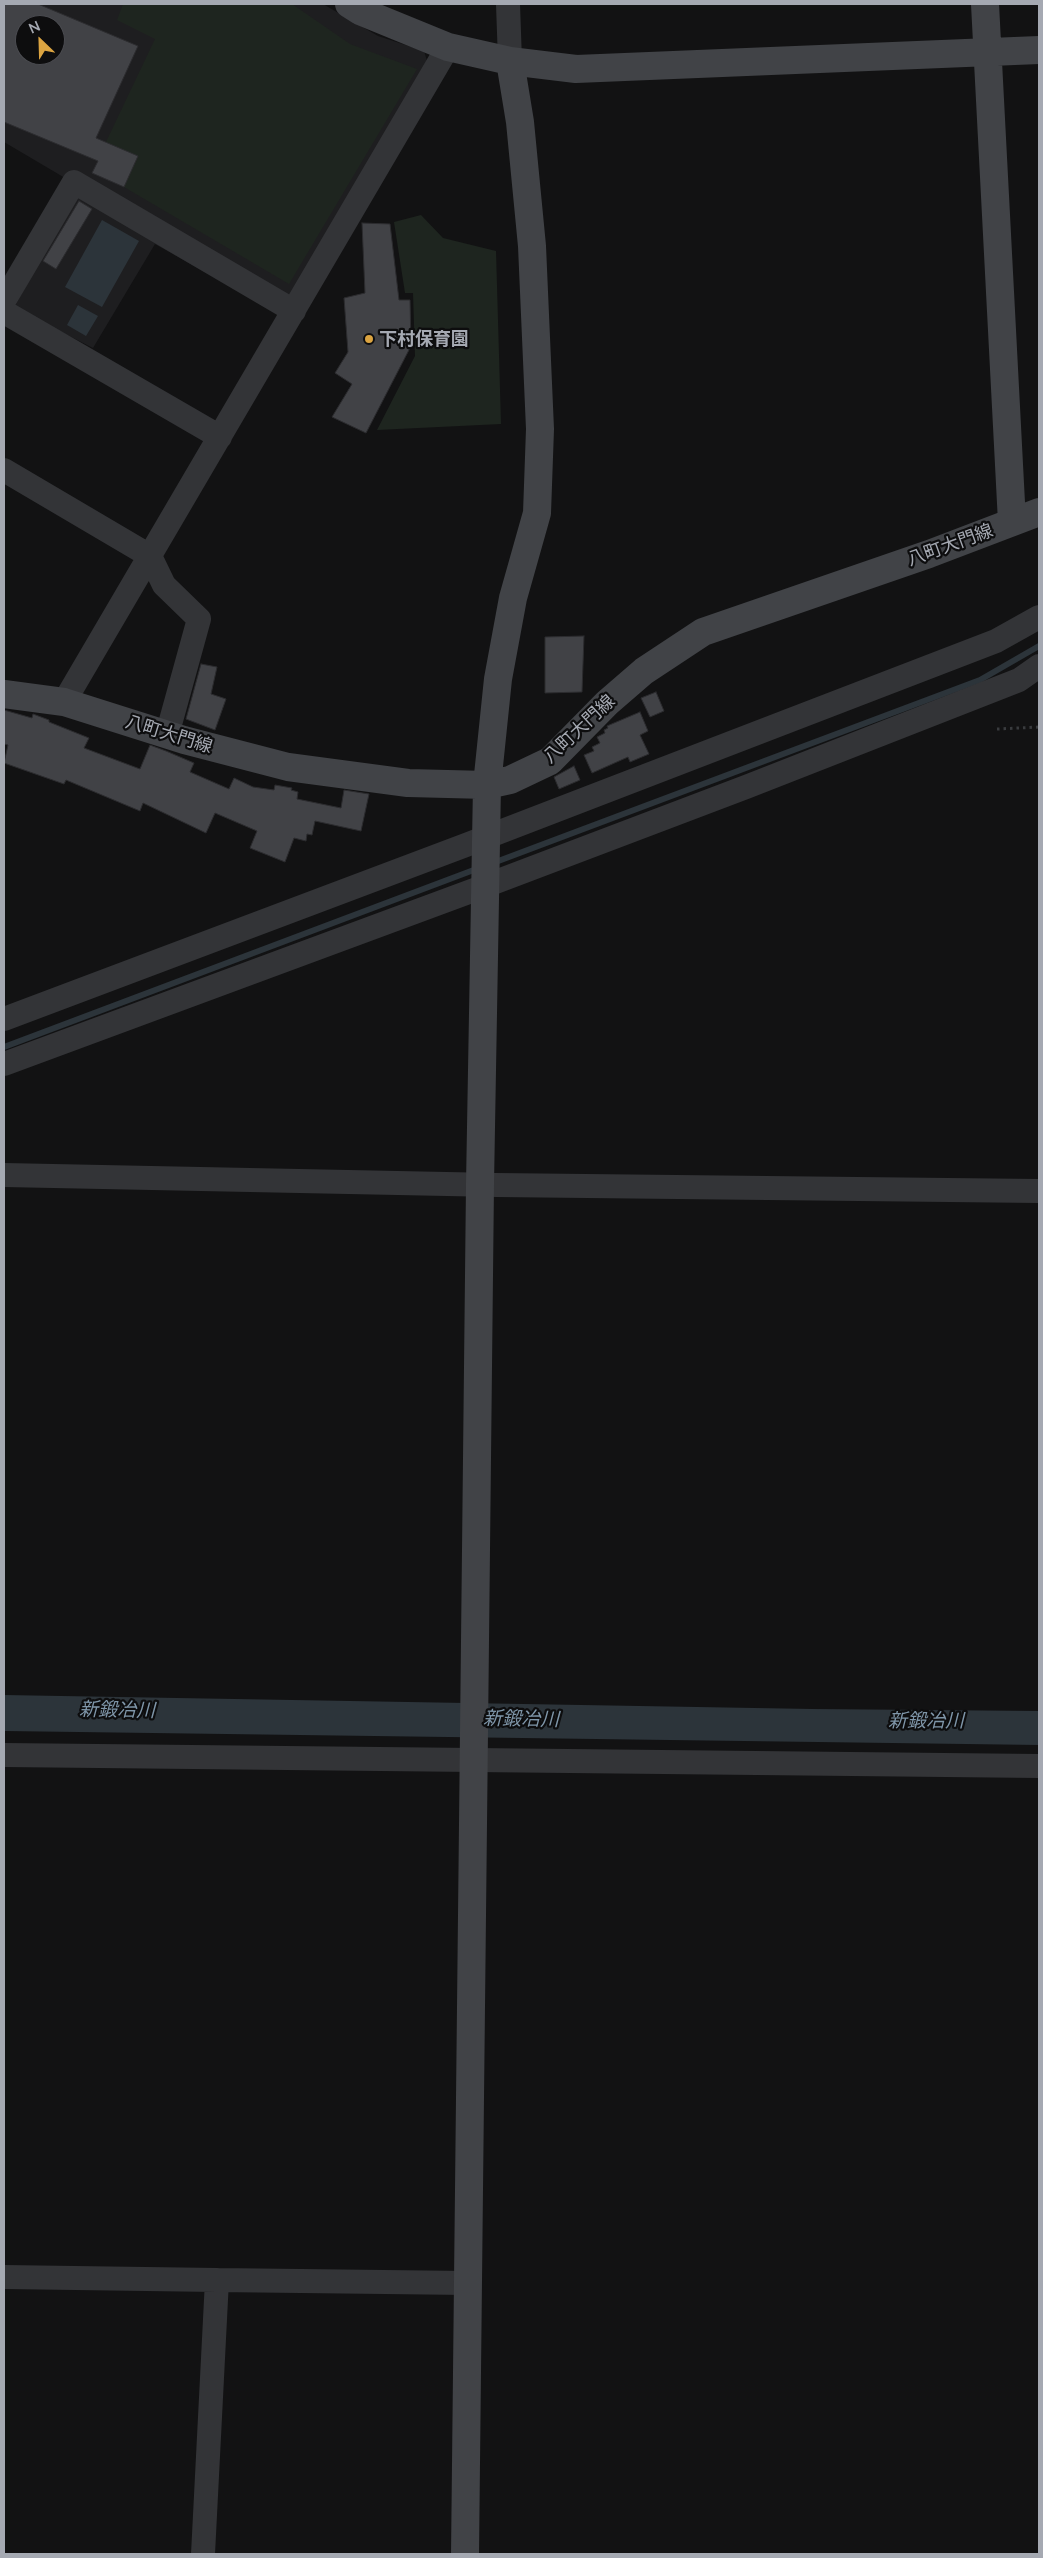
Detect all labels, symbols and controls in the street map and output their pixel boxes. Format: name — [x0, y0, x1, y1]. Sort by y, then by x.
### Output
north arrow — [15, 15, 65, 65]
text: N — [26, 17, 42, 37]
place label: 下村保育園 — [379, 328, 469, 350]
marker: 下村保育園 — [363, 333, 375, 345]
street label: 八町大門線 — [904, 519, 996, 571]
street label: 八町大門線 — [539, 690, 619, 768]
street label: 八町大門線 — [123, 711, 215, 757]
water label: 新鍛冶川 — [79, 1698, 155, 1722]
water label: 新鍛冶川 — [483, 1707, 559, 1731]
water label: 新鍛冶川 — [888, 1710, 964, 1732]

